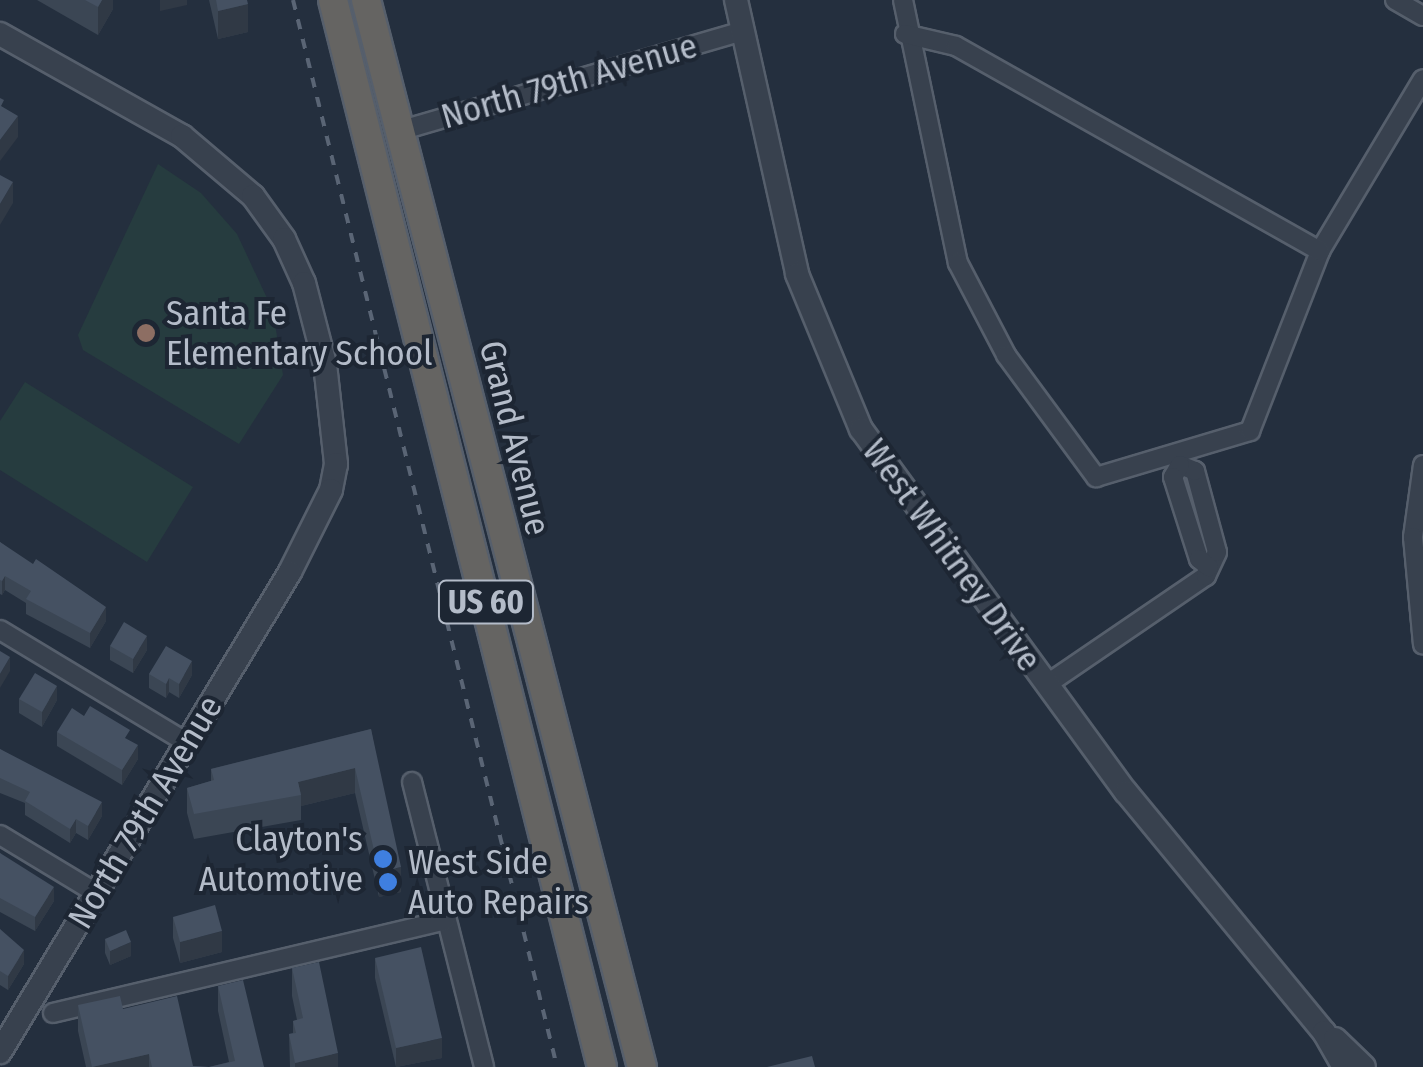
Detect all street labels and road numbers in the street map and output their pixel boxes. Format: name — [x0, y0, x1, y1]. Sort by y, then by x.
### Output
street label: North 79th Avenue — [436, 24, 702, 138]
street label: Grand Avenue — [471, 336, 559, 540]
street label: West Whitney Drive — [854, 431, 1050, 679]
road number: US 60 — [436, 575, 536, 629]
street label: North 79th Avenue — [59, 688, 231, 936]

